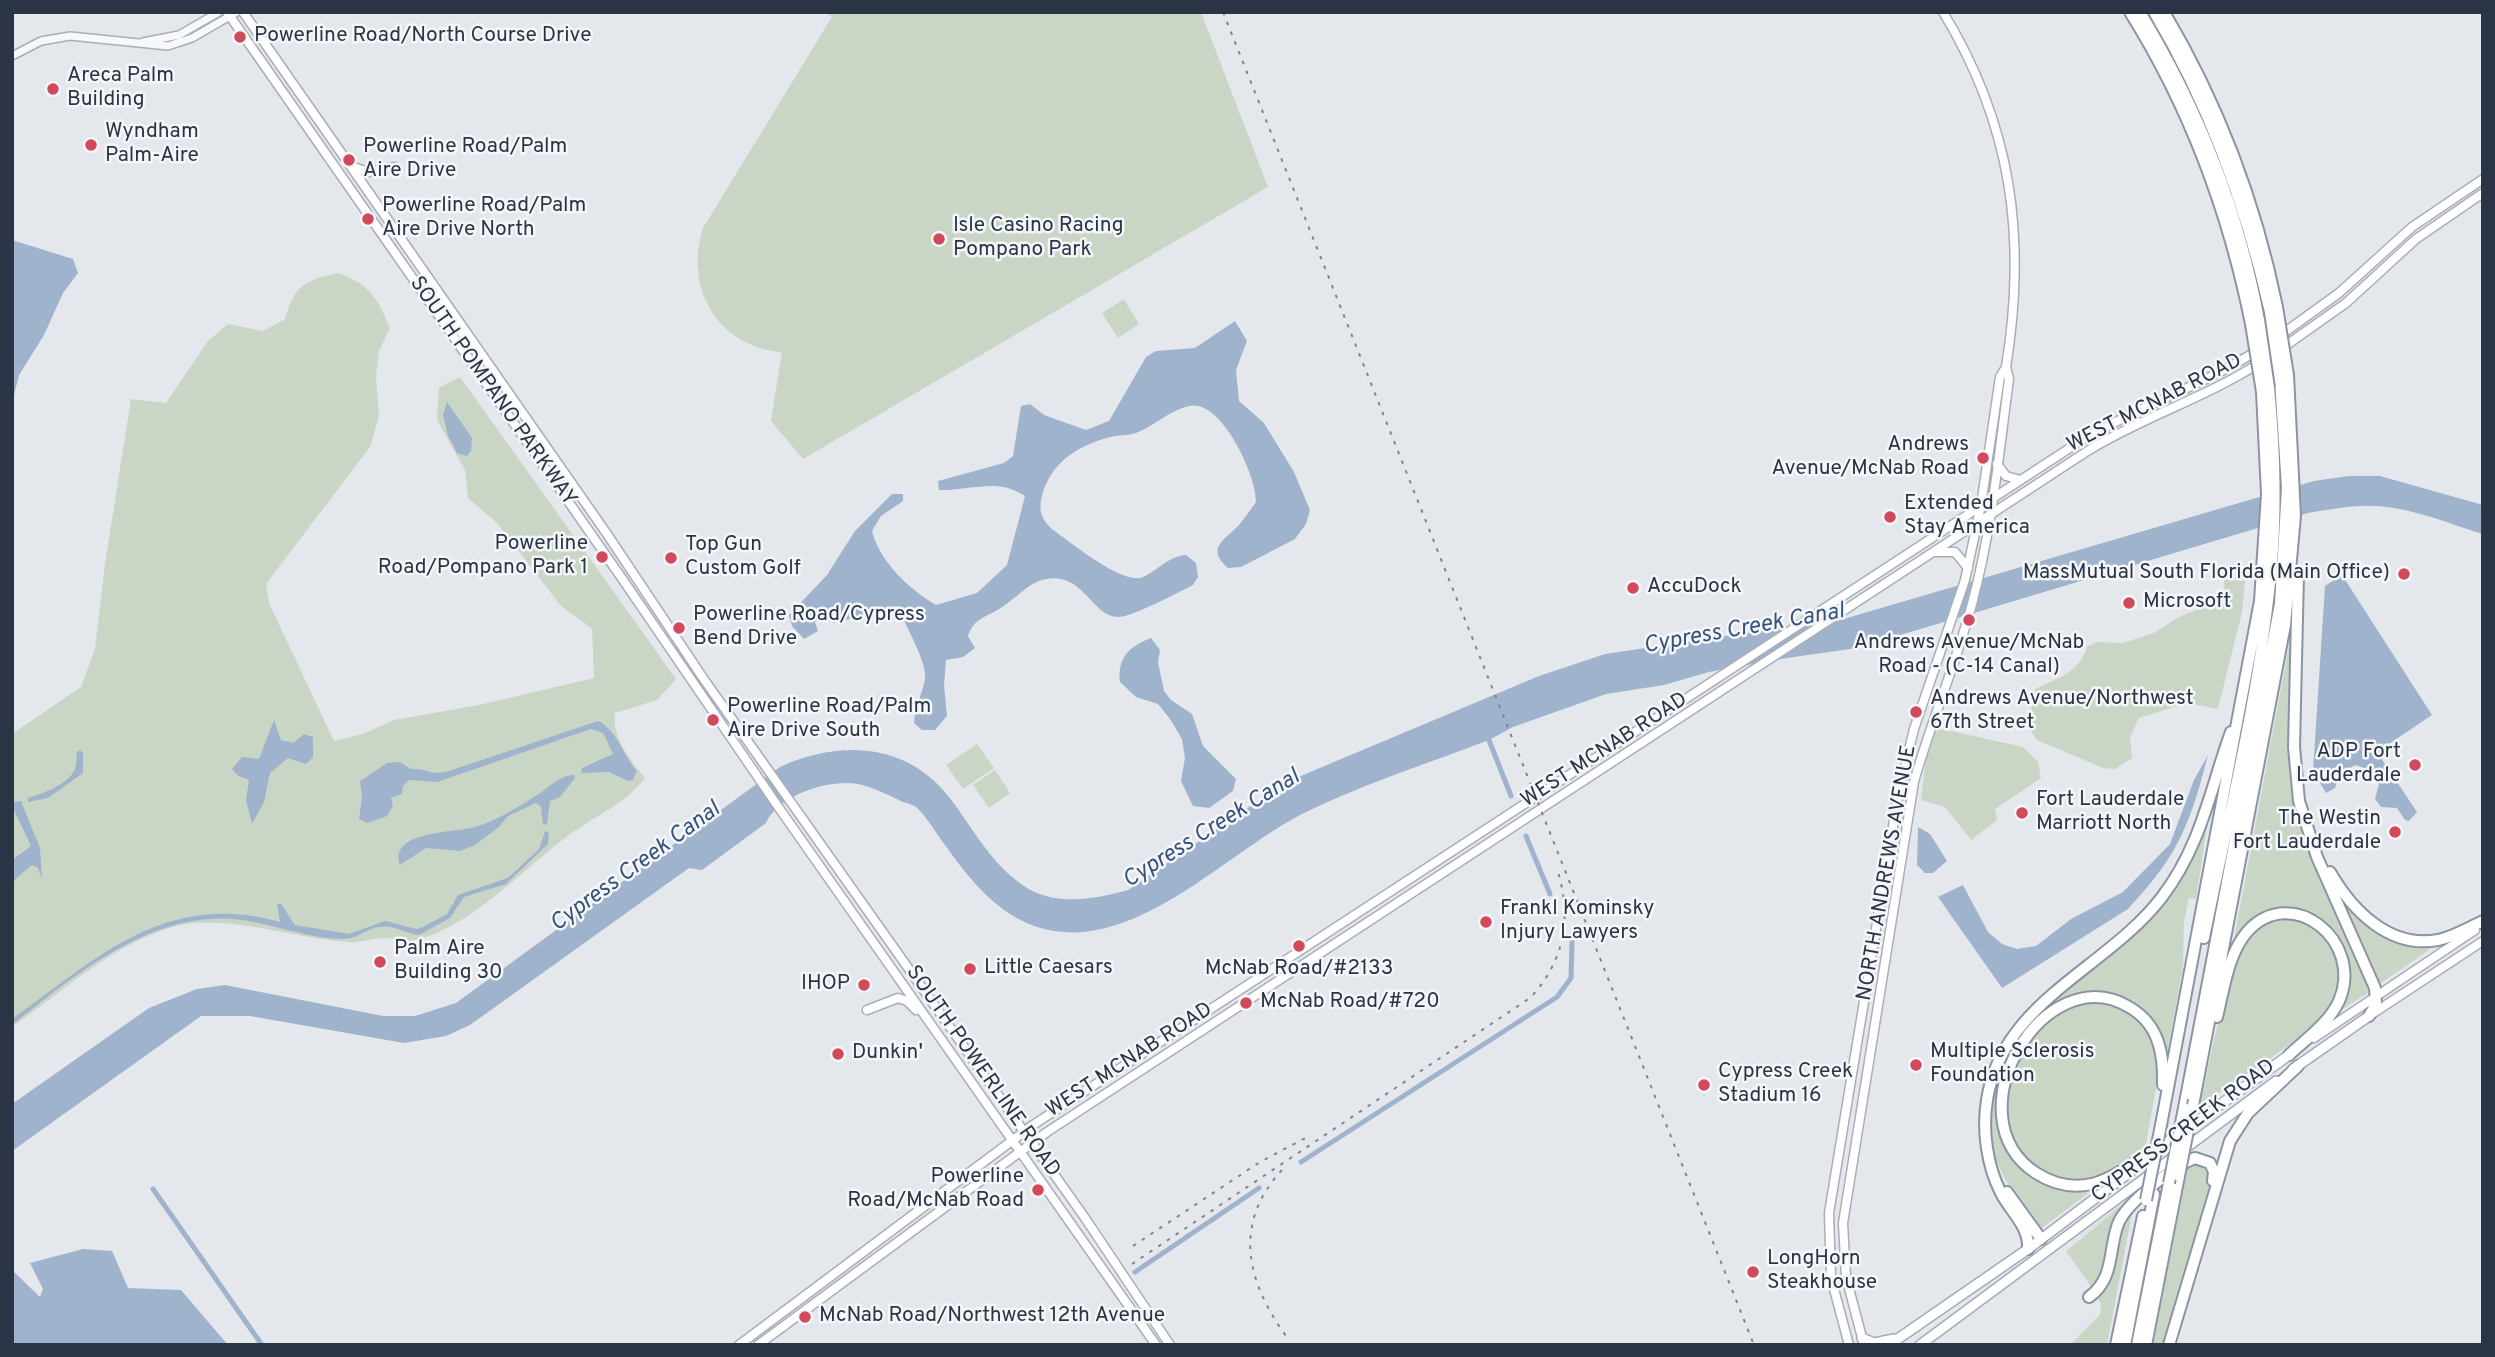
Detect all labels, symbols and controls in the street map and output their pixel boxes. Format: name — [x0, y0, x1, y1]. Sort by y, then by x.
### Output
place label: Powerline Road/North Course Drive — [254, 24, 591, 50]
marker: Powerline Road/North Course Drive — [232, 29, 248, 45]
place label: Areca Palm Building — [67, 64, 174, 114]
marker: Areca Palm Building — [45, 81, 61, 97]
place label: Wyndham Palm-Aire — [105, 120, 199, 170]
place label: Powerline Road/Palm Aire Drive — [363, 135, 567, 185]
marker: Wyndham Palm-Aire — [83, 137, 99, 153]
marker: Powerline Road/Palm Aire Drive — [341, 152, 357, 168]
place label: Powerline Road/Palm Aire Drive North — [382, 194, 586, 244]
marker: Powerline Road/Palm Aire Drive North — [360, 211, 376, 227]
place label: Isle Casino Racing Pompano Park — [953, 214, 1124, 264]
marker: Isle Casino Racing Pompano Park — [931, 231, 947, 247]
street label: SOUTH POMPANO PARKWAY — [403, 272, 581, 512]
street label: WEST MCNAB ROAD — [2063, 349, 2247, 459]
place label: Andrews Avenue/McNab Road — [1772, 433, 1969, 483]
marker: Andrews Avenue/McNab Road — [1975, 450, 1991, 466]
place label: Extended Stay America — [1904, 492, 2030, 542]
marker: Extended Stay America — [1882, 509, 1898, 525]
place label: Powerline Road/Pompano Park 1 — [378, 532, 588, 582]
place label: Top Gun Custom Golf — [685, 533, 801, 583]
marker: Powerline Road/Pompano Park 1 — [594, 549, 610, 565]
marker: Top Gun Custom Golf — [663, 550, 679, 566]
place label: MassMutual South Florida (Main Office) — [2023, 561, 2390, 587]
marker: MassMutual South Florida (Main Office) — [2396, 566, 2412, 582]
place label: AccuDock — [1647, 575, 1742, 601]
marker: AccuDock — [1625, 580, 1641, 596]
place label: Microsoft — [2143, 590, 2231, 616]
marker: Microsoft — [2121, 595, 2137, 611]
water label: Cypress Creek Canal — [1641, 599, 1847, 661]
place label: Powerline Road/Cypress Bend Drive — [693, 603, 925, 653]
marker: Andrews Avenue/McNab Road - (C-14 Canal) — [1961, 612, 1977, 628]
marker: Powerline Road/Cypress Bend Drive — [671, 620, 687, 636]
place label: Andrews Avenue/McNab Road - (C-14 Canal) — [1854, 631, 2084, 681]
place label: Andrews Avenue/Northwest 67th Street — [1930, 687, 2194, 737]
street label: WEST MCNAB ROAD — [1517, 688, 1693, 814]
place label: Powerline Road/Palm Aire Drive South — [727, 695, 931, 745]
marker: Andrews Avenue/Northwest 67th Street — [1908, 704, 1924, 720]
marker: Powerline Road/Palm Aire Drive South — [705, 712, 721, 728]
place label: ADP Fort Lauderdale — [2296, 740, 2401, 790]
street label: NORTH ANDREWS AVENUE — [1853, 743, 1923, 1003]
marker: ADP Fort Lauderdale — [2407, 757, 2423, 773]
water label: Cypress Creek Canal — [1118, 764, 1306, 896]
place label: Fort Lauderdale Marriott North — [2036, 788, 2184, 838]
water label: Cypress Creek Canal — [546, 797, 726, 939]
marker: Fort Lauderdale Marriott North — [2014, 805, 2030, 821]
place label: The Westin Fort Lauderdale — [2233, 807, 2381, 857]
marker: The Westin Fort Lauderdale — [2387, 824, 2403, 840]
place label: Frankl Kominsky Injury Lawyers — [1500, 897, 1654, 947]
marker: Frankl Kominsky Injury Lawyers — [1478, 914, 1494, 930]
place label: Palm Aire Building 30 — [394, 937, 502, 987]
marker: McNab Road/#2133 — [1291, 938, 1307, 954]
marker: Palm Aire Building 30 — [372, 954, 388, 970]
place label: Little Caesars — [984, 956, 1113, 982]
place label: McNab Road/#2133 — [1205, 957, 1393, 983]
street label: SOUTH POWERLINE ROAD — [899, 961, 1065, 1183]
marker: Little Caesars — [962, 961, 978, 977]
place label: IHOP — [801, 972, 850, 998]
marker: IHOP — [856, 977, 872, 993]
place label: McNab Road/#720 — [1260, 990, 1440, 1016]
marker: McNab Road/#720 — [1238, 995, 1254, 1011]
street label: WEST MCNAB ROAD — [1042, 998, 1218, 1124]
place label: Multiple Sclerosis Foundation — [1930, 1040, 2095, 1090]
place label: Dunkin' — [852, 1041, 923, 1067]
marker: Dunkin' — [830, 1046, 846, 1062]
street label: CYPRESS CREEK ROAD — [2087, 1055, 2281, 1209]
marker: Multiple Sclerosis Foundation — [1908, 1057, 1924, 1073]
place label: Cypress Creek Stadium 16 — [1718, 1060, 1853, 1110]
marker: Cypress Creek Stadium 16 — [1696, 1077, 1712, 1093]
place label: Powerline Road/McNab Road — [847, 1165, 1024, 1215]
marker: Powerline Road/McNab Road — [1030, 1182, 1046, 1198]
place label: LongHorn Steakhouse — [1767, 1247, 1877, 1297]
marker: LongHorn Steakhouse — [1745, 1264, 1761, 1280]
place label: McNab Road/Northwest 12th Avenue — [819, 1304, 1165, 1330]
marker: McNab Road/Northwest 12th Avenue — [797, 1309, 813, 1325]

